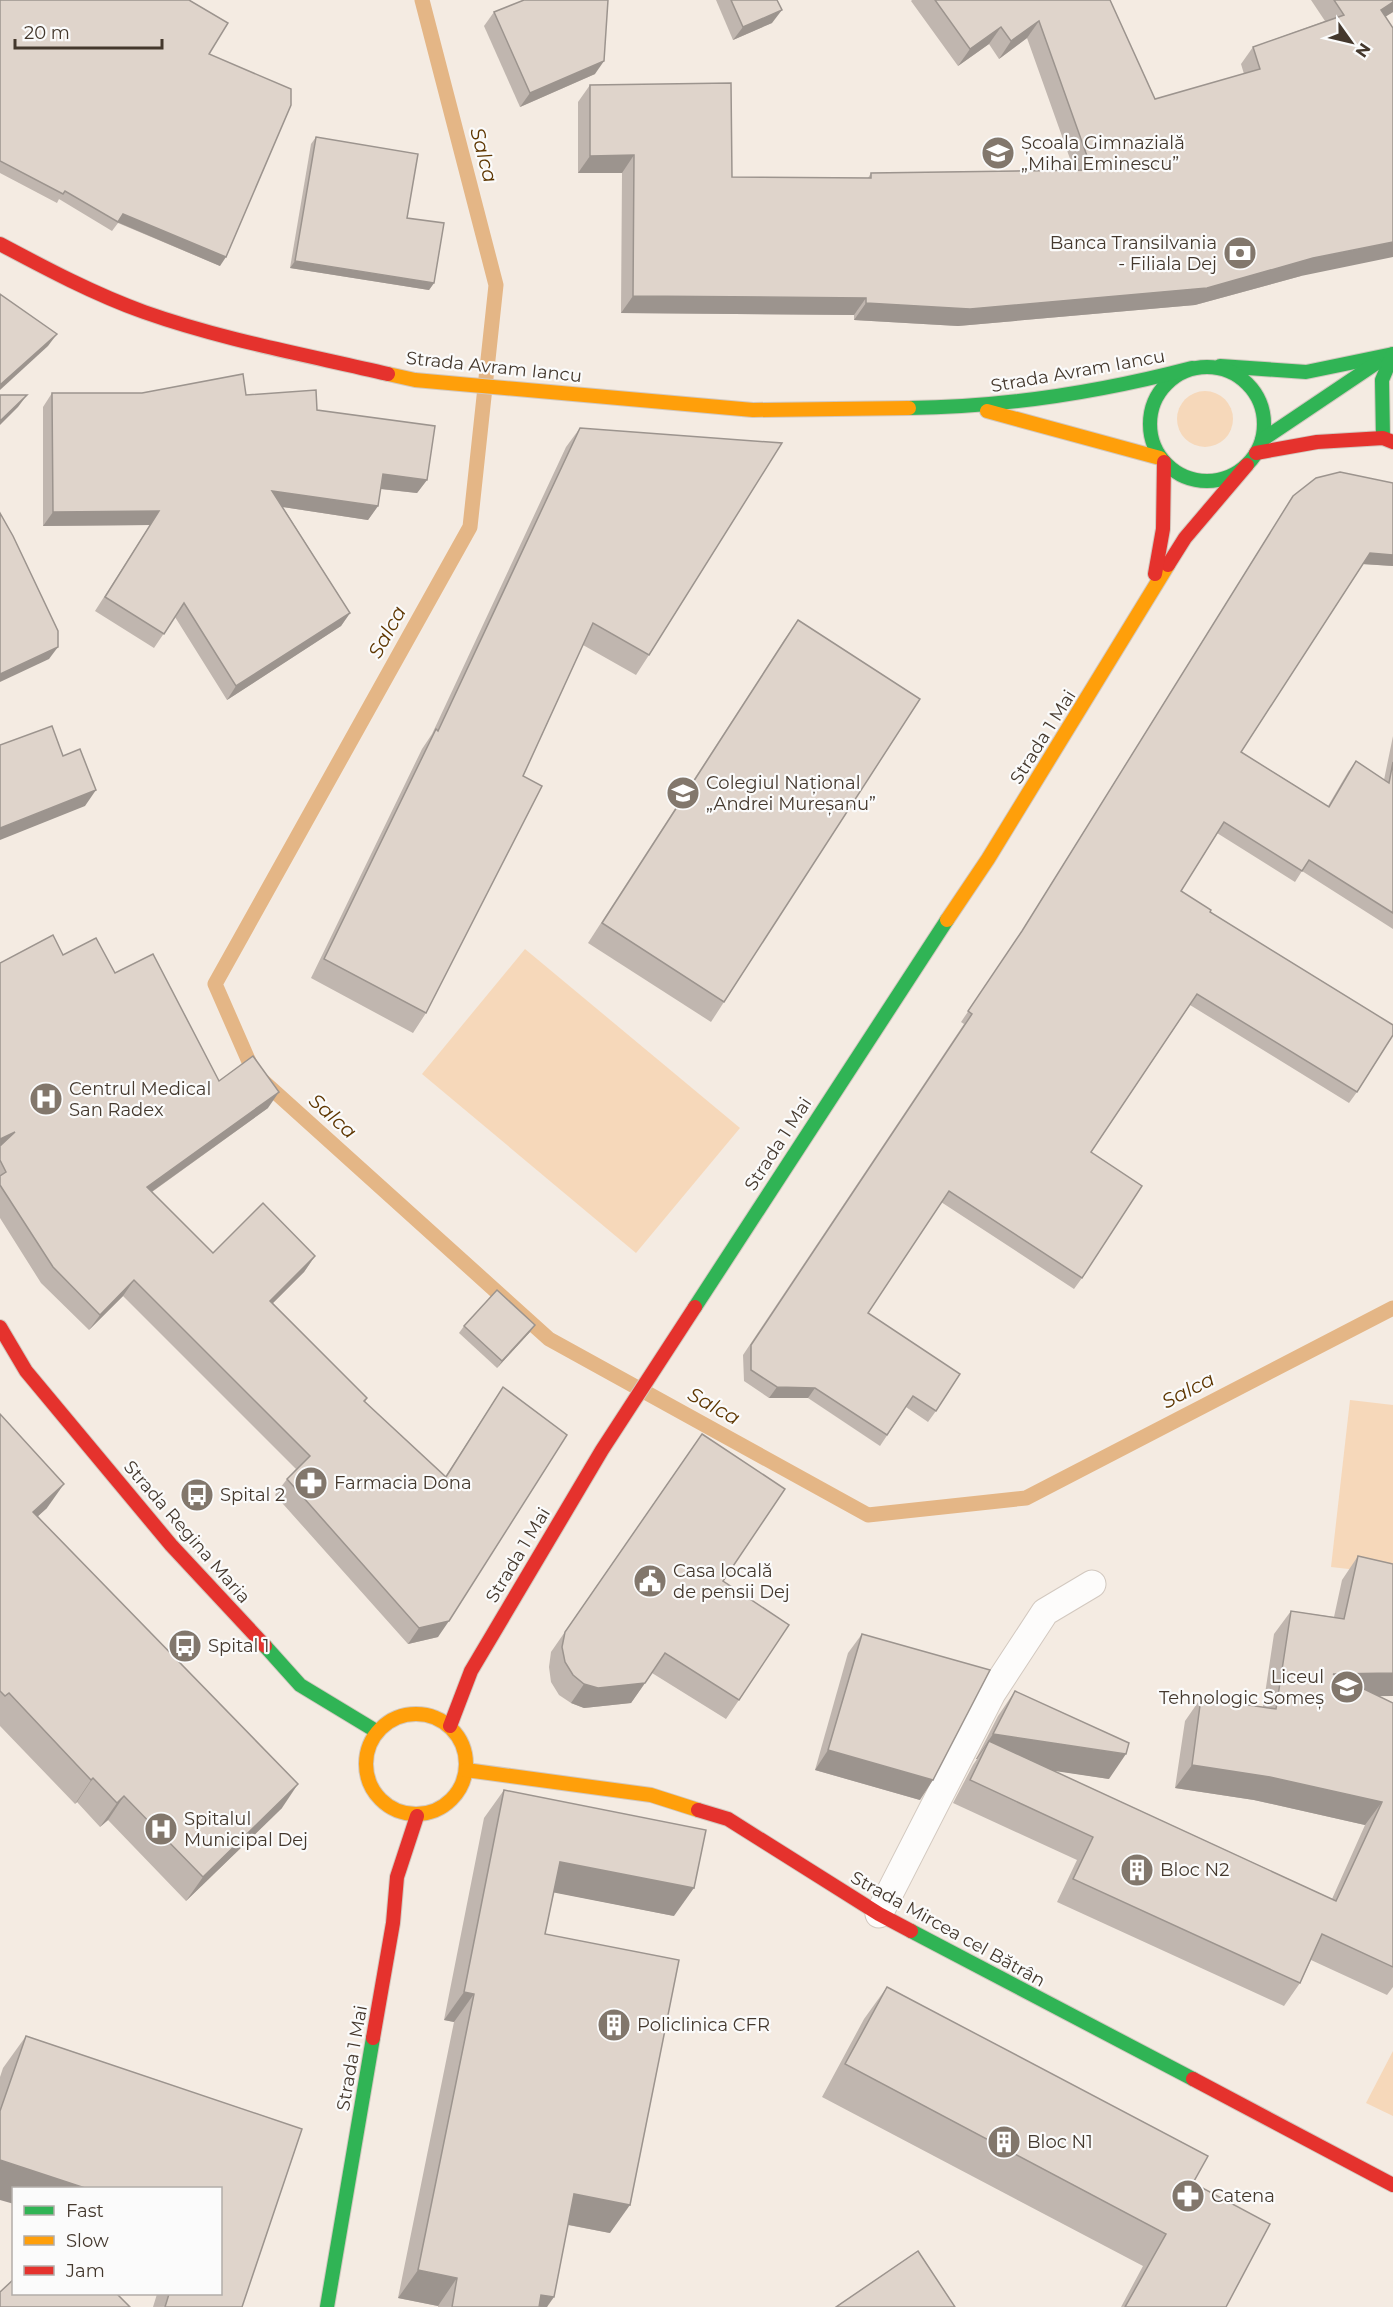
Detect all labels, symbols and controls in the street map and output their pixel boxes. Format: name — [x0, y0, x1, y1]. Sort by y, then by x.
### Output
scale bar — [15, 12, 162, 50]
north arrow — [1321, 12, 1381, 72]
text: 20 m — [24, 22, 70, 44]
text: N — [1352, 39, 1375, 61]
water label: Salca — [465, 125, 503, 185]
place label: Școala Gimnazială „Mihai Eminescu” — [1021, 132, 1185, 175]
school or university icon: Școala Gimnazială „Mihai Eminescu” — [980, 135, 1016, 171]
place label: Banca Transilvania - Filiala Dej — [1050, 232, 1217, 275]
bank icon: Banca Transilvania - Filiala Dej — [1222, 235, 1258, 271]
street label: Strada Avram Iancu — [989, 345, 1167, 397]
street label: Strada Avram Iancu — [405, 347, 583, 387]
water label: Salca — [363, 602, 411, 662]
street label: Strada 1 Mai — [1005, 686, 1081, 788]
place label: Colegiul Național „Andrei Mureșanu” — [706, 772, 876, 816]
school or university icon: Colegiul Național „Andrei Mureșanu” — [665, 775, 701, 811]
place label: Centrul Medical San Radex — [69, 1078, 211, 1121]
hospital icon: Centrul Medical San Radex — [28, 1081, 64, 1117]
water label: Salca — [304, 1088, 362, 1144]
street label: Strada 1 Mai — [740, 1093, 816, 1195]
water label: Salca — [1158, 1367, 1218, 1413]
water label: Salca — [684, 1382, 744, 1430]
street label: Strada Regina Maria — [119, 1456, 255, 1608]
pharmacy icon: Farmacia Dona — [293, 1465, 329, 1501]
place label: Farmacia Dona — [334, 1472, 472, 1494]
bus stop icon: Spital 2 — [179, 1477, 215, 1513]
place label: Spital 2 — [220, 1484, 285, 1506]
street label: Strada 1 Mai — [481, 1504, 555, 1606]
place label: Casa locală de pensii Dej — [673, 1560, 790, 1603]
public building icon: Casa locală de pensii Dej — [632, 1563, 668, 1599]
bus stop icon: Spital 1 — [167, 1628, 203, 1664]
place label: Spital 1 — [208, 1635, 270, 1657]
place label: Liceul Tehnologic Someș — [1159, 1666, 1324, 1710]
school or university icon: Liceul Tehnologic Someș — [1329, 1669, 1365, 1705]
place label: Spitalul Municipal Dej — [184, 1808, 308, 1851]
hospital icon: Spitalul Municipal Dej — [143, 1811, 179, 1847]
building icon: Bloc N2 — [1119, 1852, 1155, 1888]
place label: Bloc N2 — [1160, 1859, 1229, 1881]
street label: Strada Mircea cel Bătrân — [847, 1866, 1049, 1992]
street label: Strada 1 Mai — [332, 2003, 372, 2113]
building icon: Policlinica CFR — [596, 2007, 632, 2043]
place label: Policlinica CFR — [637, 2014, 770, 2036]
building icon: Bloc N1 — [986, 2124, 1022, 2160]
place label: Bloc N1 — [1027, 2131, 1093, 2153]
pharmacy icon: Catena — [1170, 2178, 1206, 2214]
place label: Catena — [1211, 2185, 1275, 2207]
legend — [12, 2187, 222, 2295]
text: Fast — [66, 2200, 104, 2222]
text: Slow — [66, 2230, 109, 2252]
text: Jam — [65, 2260, 105, 2282]

